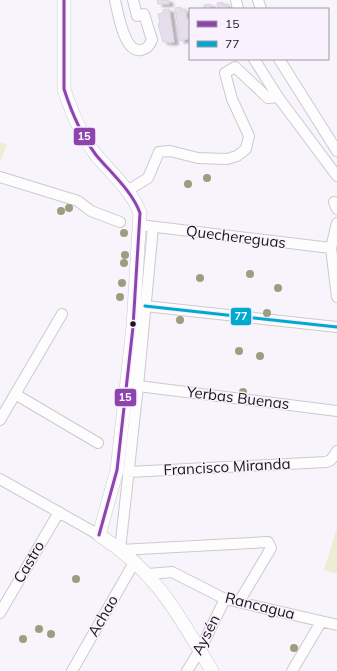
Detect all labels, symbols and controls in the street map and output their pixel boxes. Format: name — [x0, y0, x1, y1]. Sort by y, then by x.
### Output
legend — [189, 8, 329, 60]
text: 15 — [225, 16, 239, 31]
text: 77 — [225, 36, 239, 51]
line badge: 15 — [73, 127, 96, 146]
text: 15 — [77, 129, 91, 143]
street label: Quechereguas — [185, 221, 287, 252]
line badge: 77 — [230, 307, 252, 326]
text: 77 — [234, 309, 248, 323]
unlabelled marker — [128, 319, 138, 329]
street label: Yerbas Buenas — [185, 382, 290, 413]
line badge: 15 — [114, 388, 137, 407]
text: 15 — [118, 390, 132, 404]
street label: Francisco Miranda — [163, 454, 291, 479]
street label: Castro — [9, 537, 48, 586]
street label: Rancagua — [223, 588, 297, 623]
street label: Achao — [83, 592, 122, 640]
street label: Aysén — [187, 611, 224, 658]

